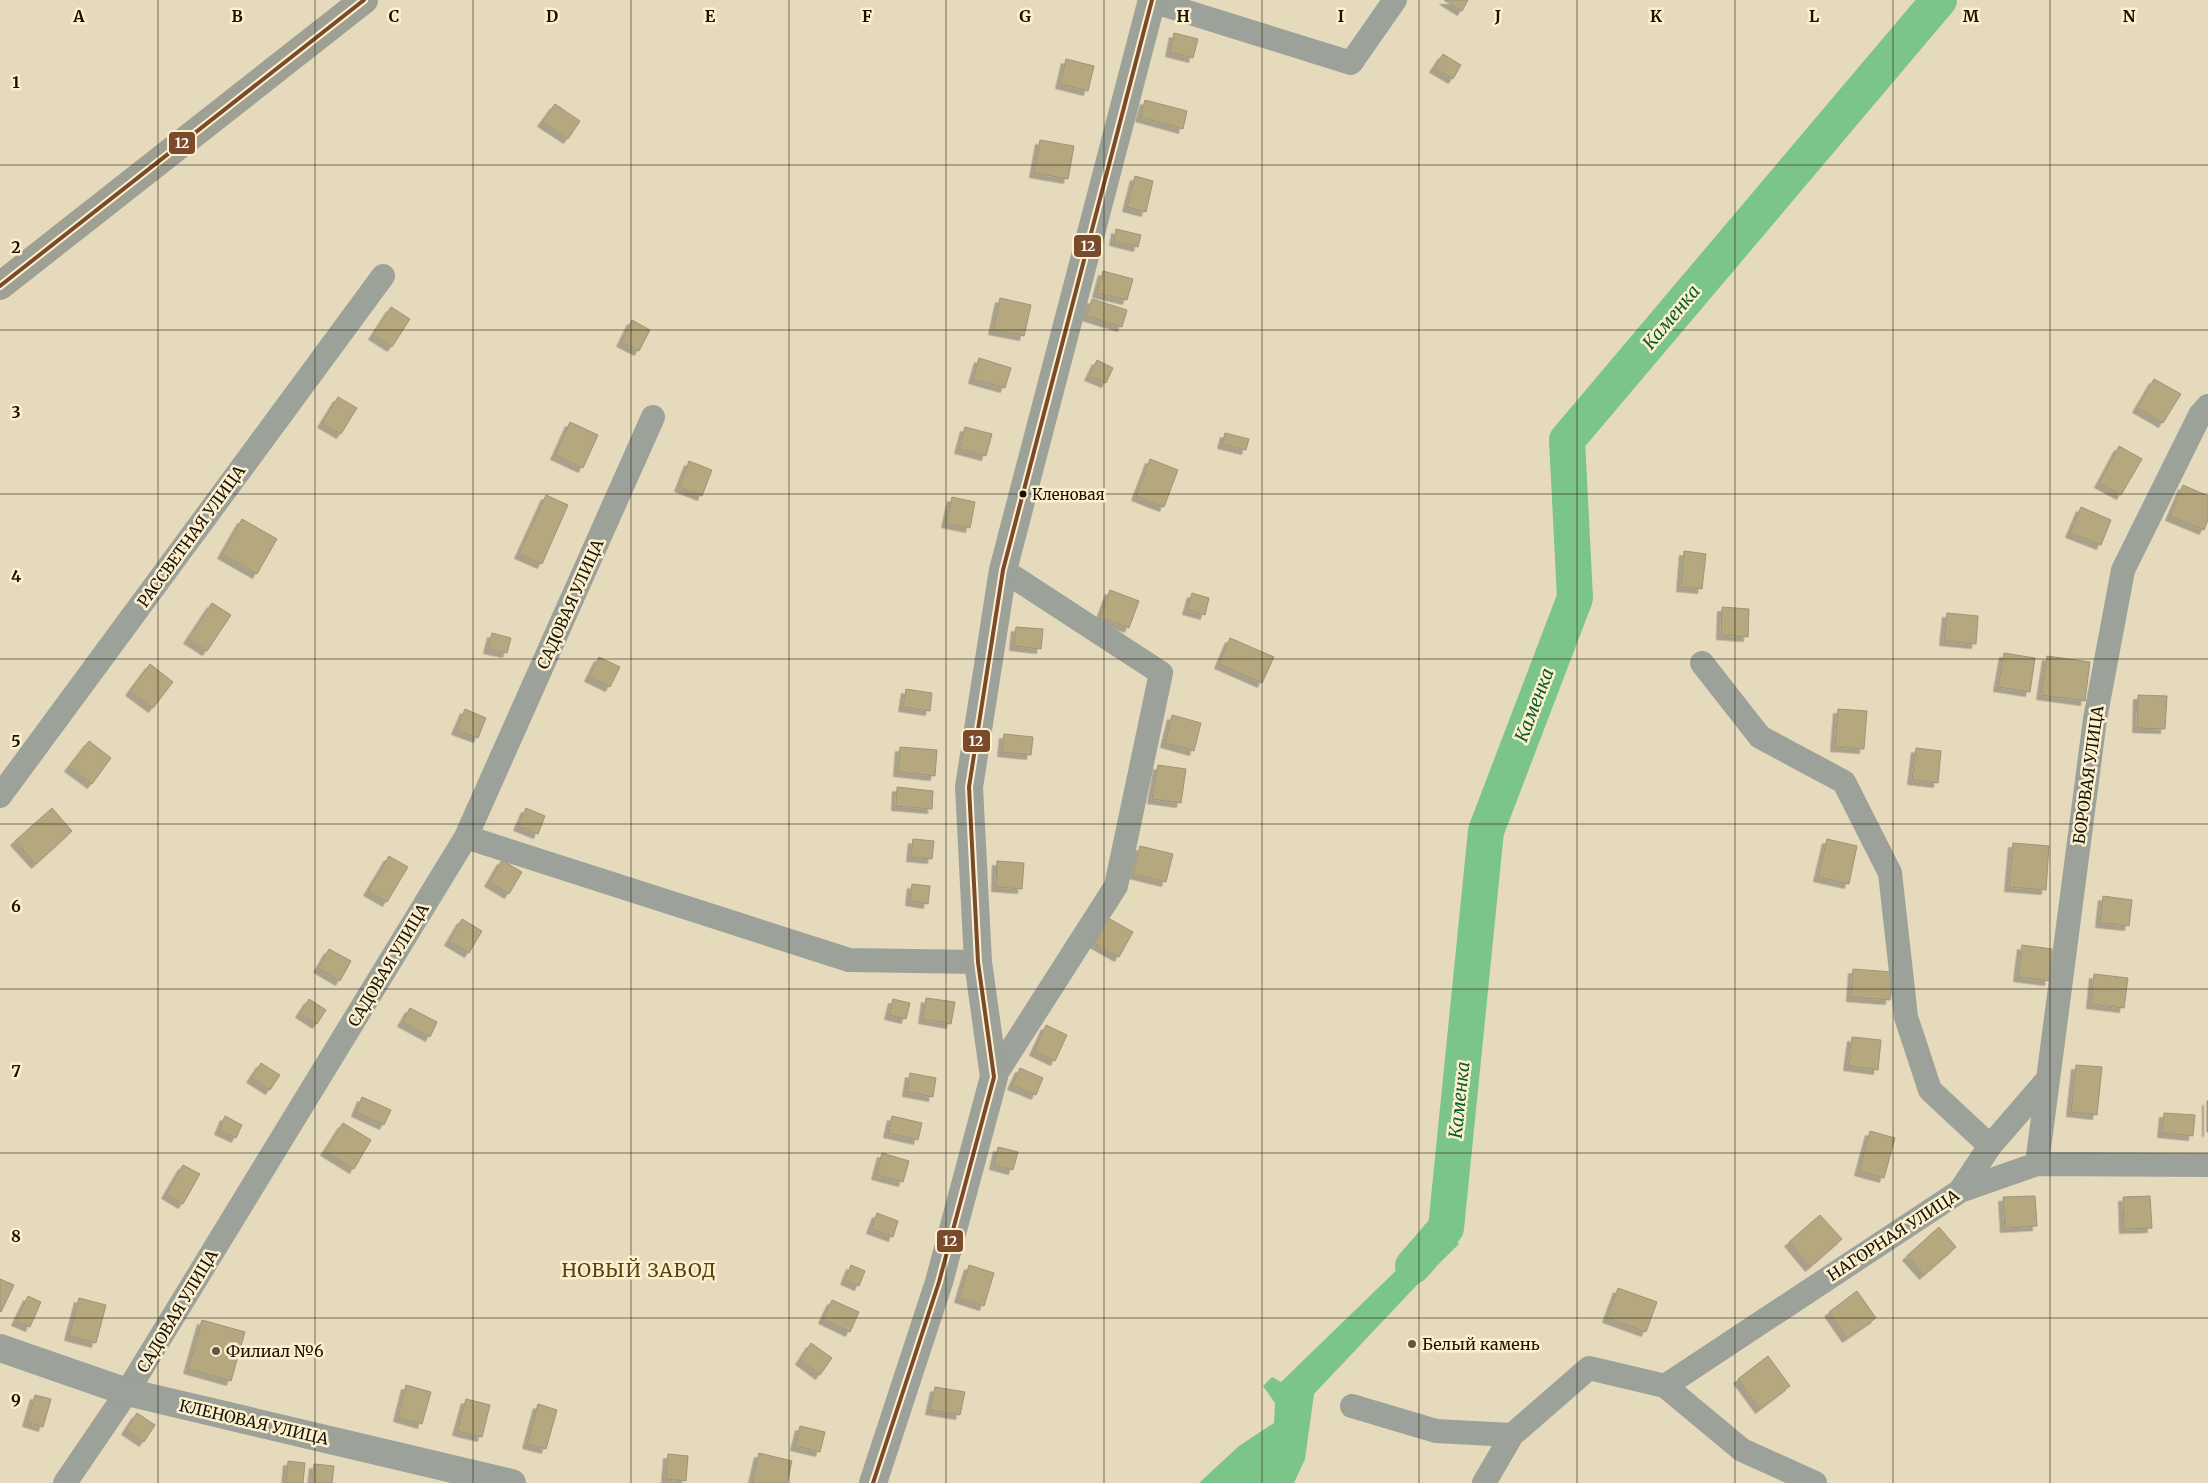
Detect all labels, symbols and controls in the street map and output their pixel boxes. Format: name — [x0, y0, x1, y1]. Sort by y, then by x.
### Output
text: A — [72, 6, 85, 26]
text: B — [231, 6, 243, 26]
text: C — [389, 6, 399, 26]
text: D — [546, 6, 558, 26]
text: E — [705, 6, 716, 26]
text: F — [862, 6, 872, 26]
text: G — [1019, 6, 1031, 26]
text: H — [1176, 6, 1190, 26]
text: I — [1338, 6, 1344, 26]
text: J — [1494, 6, 1501, 26]
text: K — [1650, 6, 1662, 26]
text: L — [1809, 6, 1819, 26]
text: M — [1963, 6, 1980, 26]
text: N — [2123, 6, 2136, 26]
text: 1 — [12, 72, 20, 92]
line badge: 12 — [168, 131, 196, 155]
text: 12 — [175, 134, 189, 152]
line badge: 12 — [1073, 234, 1102, 258]
text: 2 — [11, 237, 21, 257]
text: 12 — [1081, 237, 1095, 255]
water label: Каменка — [1637, 280, 1705, 354]
text: 3 — [11, 402, 21, 422]
street label: РАССВЕТНАЯ УЛИЦА — [133, 461, 250, 611]
place label: Кленовая — [1032, 485, 1105, 504]
marker: Кленовая — [1018, 489, 1028, 499]
street label: САДОВАЯ УЛИЦА — [532, 535, 608, 672]
text: 4 — [11, 566, 21, 586]
water label: Каменка — [1509, 665, 1559, 745]
street label: БОРОВАЯ УЛИЦА — [2068, 704, 2108, 846]
line badge: 12 — [962, 729, 991, 753]
text: 5 — [11, 731, 21, 751]
text: 12 — [969, 732, 983, 750]
text: 6 — [11, 896, 21, 916]
street label: САДОВАЯ УЛИЦА — [343, 899, 433, 1030]
water label: Каменка — [1444, 1060, 1474, 1140]
text: 7 — [11, 1061, 21, 1081]
street label: НАГОРНАЯ УЛИЦА — [1823, 1185, 1963, 1285]
text: 8 — [11, 1226, 21, 1246]
line badge: 12 — [936, 1229, 964, 1253]
text: 12 — [943, 1232, 957, 1250]
street label: САДОВАЯ УЛИЦА — [132, 1245, 222, 1376]
district label: НОВЫЙ ЗАВОД — [561, 1258, 717, 1282]
place label: Белый камень — [1422, 1334, 1540, 1354]
marker: Белый камень — [1406, 1338, 1418, 1350]
place label: Филиал №6 — [226, 1341, 324, 1361]
marker: Филиал №6 — [210, 1345, 222, 1357]
text: 9 — [11, 1390, 21, 1410]
street label: КЛЕНОВАЯ УЛИЦА — [177, 1395, 331, 1449]

